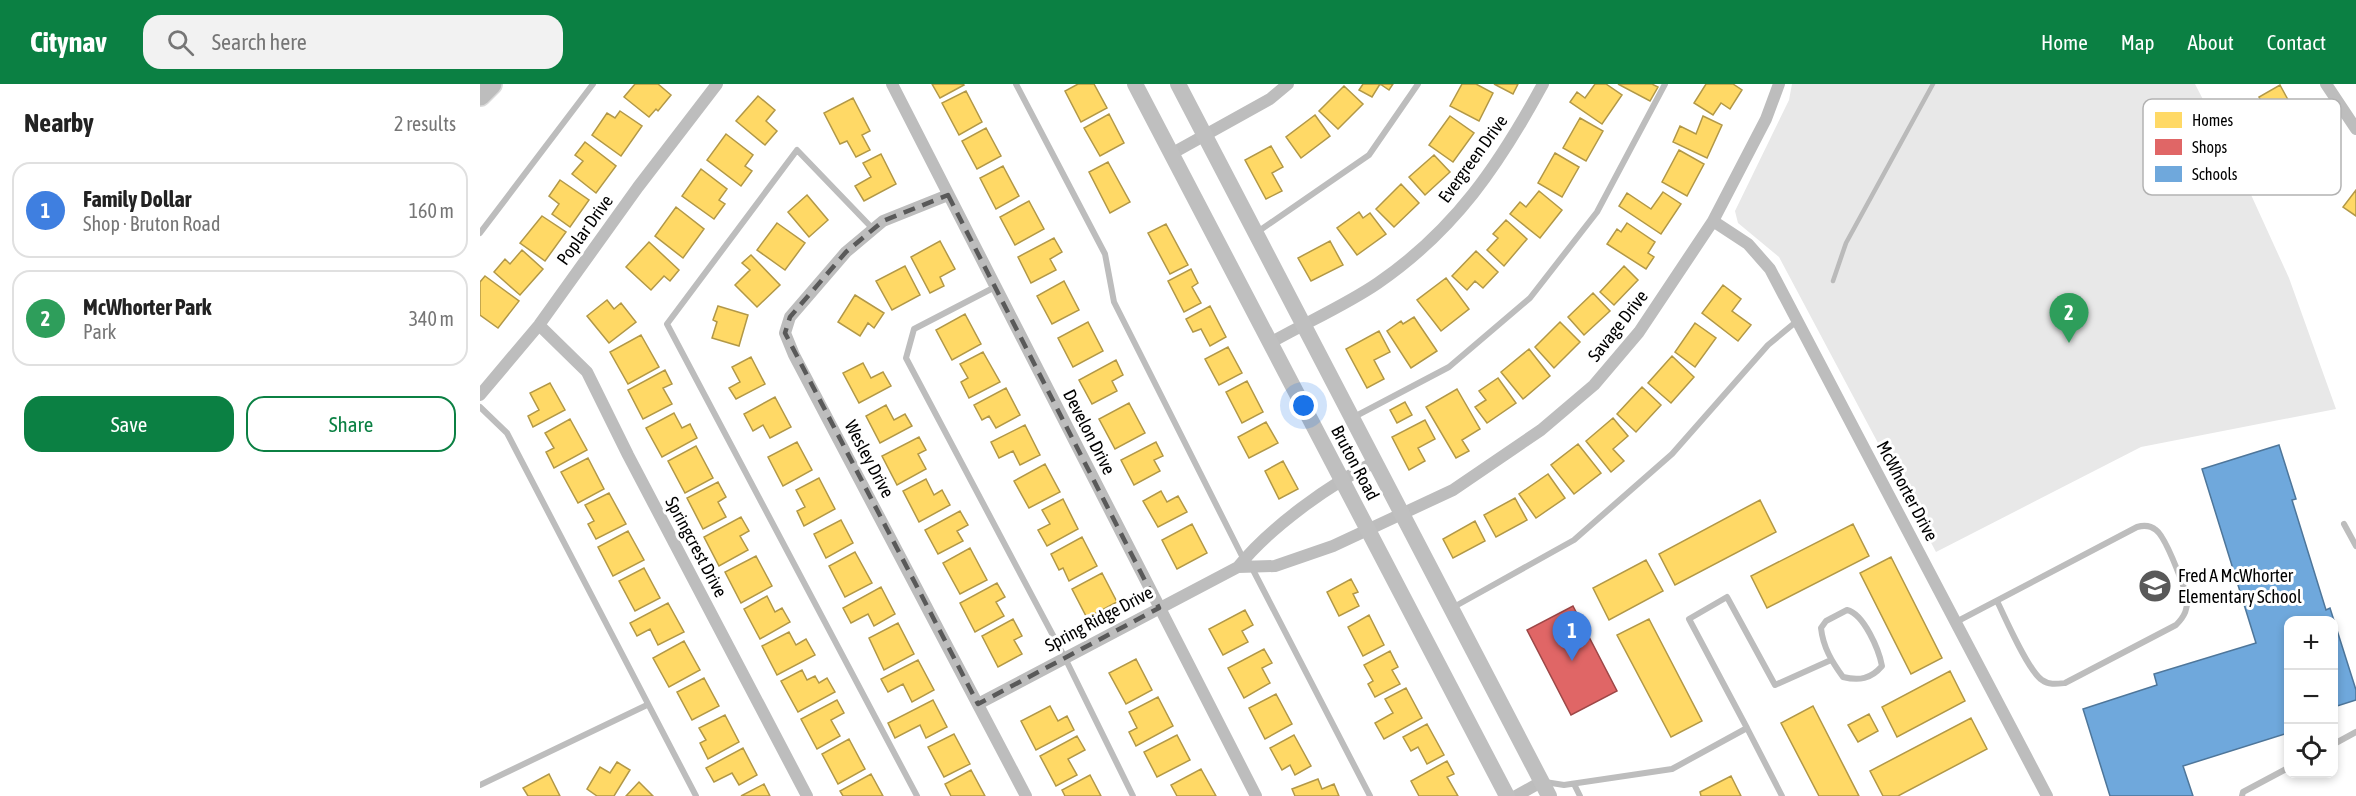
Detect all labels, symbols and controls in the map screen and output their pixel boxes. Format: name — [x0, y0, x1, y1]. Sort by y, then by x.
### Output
search box — [143, 15, 563, 69]
text: Citynav — [30, 26, 107, 58]
icon: search — [164, 26, 197, 59]
text: Search here — [212, 29, 307, 55]
text: Home — [2041, 30, 2088, 54]
text: Map — [2121, 30, 2155, 54]
text: About — [2188, 30, 2234, 54]
text: Contact — [2267, 30, 2326, 54]
legend — [2143, 99, 2341, 195]
text: Nearby — [24, 108, 94, 138]
street label: Evergreen Drive — [1434, 111, 1511, 207]
text: Homes — [2192, 111, 2234, 129]
text: 2 results — [394, 112, 456, 135]
text: Shops — [2192, 138, 2228, 157]
text: Schools — [2192, 165, 2238, 183]
text: Family Dollar — [83, 186, 191, 212]
street label: Poplar Drive — [552, 191, 617, 269]
text: 1 — [41, 199, 50, 222]
text: 160 m — [409, 199, 454, 222]
text: Shop · Bruton Road — [83, 212, 220, 235]
street label: Savage Drive — [1583, 286, 1652, 365]
text: McWhorter Park — [83, 294, 211, 320]
pin: 2 — [2050, 294, 2088, 343]
text: 2 — [41, 307, 50, 330]
text: 340 m — [409, 307, 454, 330]
text: Park — [83, 320, 116, 343]
street label: Develon Drive — [1059, 386, 1120, 478]
your location — [1289, 391, 1318, 420]
button: Save — [24, 396, 234, 452]
button: Share — [246, 396, 456, 452]
street label: Wesley Drive — [840, 417, 899, 501]
street label: Bruton Road — [1327, 422, 1384, 504]
street label: McWhorter Drive — [1872, 437, 1943, 544]
street label: Springcrest Drive — [661, 493, 732, 601]
place label: Fred A McWhorter Elementary School — [2178, 565, 2302, 607]
school or university icon: Fred A McWhorter Elementary School — [2137, 568, 2173, 604]
street label: Spring Ridge Drive — [1041, 581, 1156, 656]
pin: 1 — [1552, 612, 1592, 661]
map controls — [2284, 616, 2338, 778]
button: + — [2284, 616, 2338, 670]
button: − — [2284, 670, 2338, 724]
button: locate — [2284, 724, 2338, 778]

